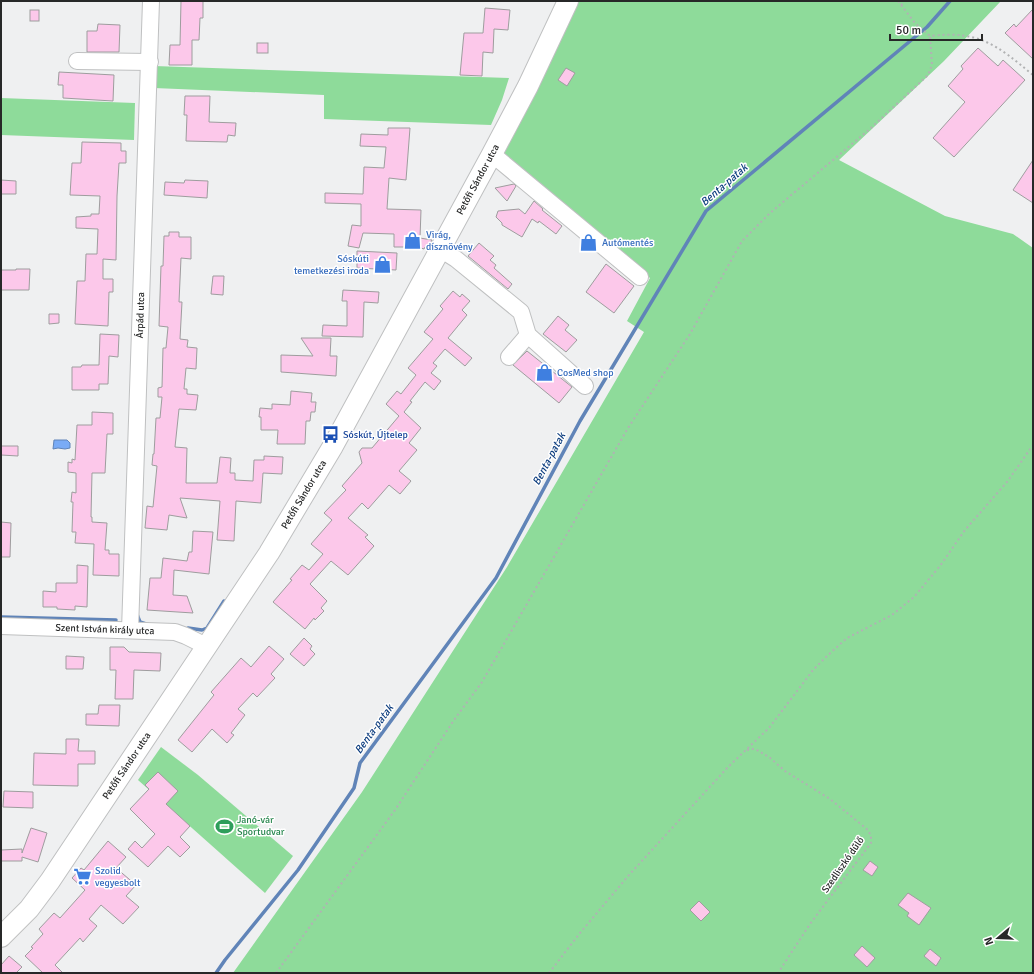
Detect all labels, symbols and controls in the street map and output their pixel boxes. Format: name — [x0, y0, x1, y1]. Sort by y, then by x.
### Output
scale bar — [890, 16, 982, 42]
text: 50 m — [896, 23, 921, 38]
street label: Petőfi Sándor utca — [454, 142, 502, 217]
water label: Benta-patak — [698, 160, 751, 209]
place label: Virág, dísznövény — [426, 229, 473, 253]
shop icon: Virág, dísznövény — [403, 231, 423, 251]
shop icon: Autómentés — [579, 233, 599, 253]
place label: Autómentés — [602, 237, 654, 249]
place label: Sóskúti temetkezési iroda — [294, 253, 369, 277]
shop icon: Sóskúti temetkezési iroda — [372, 255, 392, 275]
street label: Árpád utca — [133, 292, 147, 339]
shop icon: CosMed shop — [534, 363, 554, 383]
place label: CosMed shop — [557, 367, 613, 379]
bus stop icon: Sóskút, Újtelep — [320, 425, 340, 445]
place label: Sóskút, Újtelep — [343, 428, 408, 441]
water label: Benta-patak — [530, 429, 569, 488]
street label: Petőfi Sándor utca — [279, 458, 329, 531]
street label: Szent István király utca — [55, 622, 155, 637]
water label: Benta-patak — [352, 701, 397, 756]
street label: Petőfi Sándor utca — [100, 730, 154, 802]
place label: Janó-vár Sportudvar — [237, 814, 285, 838]
sports icon: Janó-vár Sportudvar — [214, 816, 234, 836]
street label: Szedliszkó dűlő — [819, 835, 867, 895]
place label: Szolid vegyesbolt — [95, 865, 141, 889]
supermarket icon: Szolid vegyesbolt — [72, 867, 92, 887]
north arrow — [978, 918, 1018, 958]
text: N — [982, 935, 996, 947]

